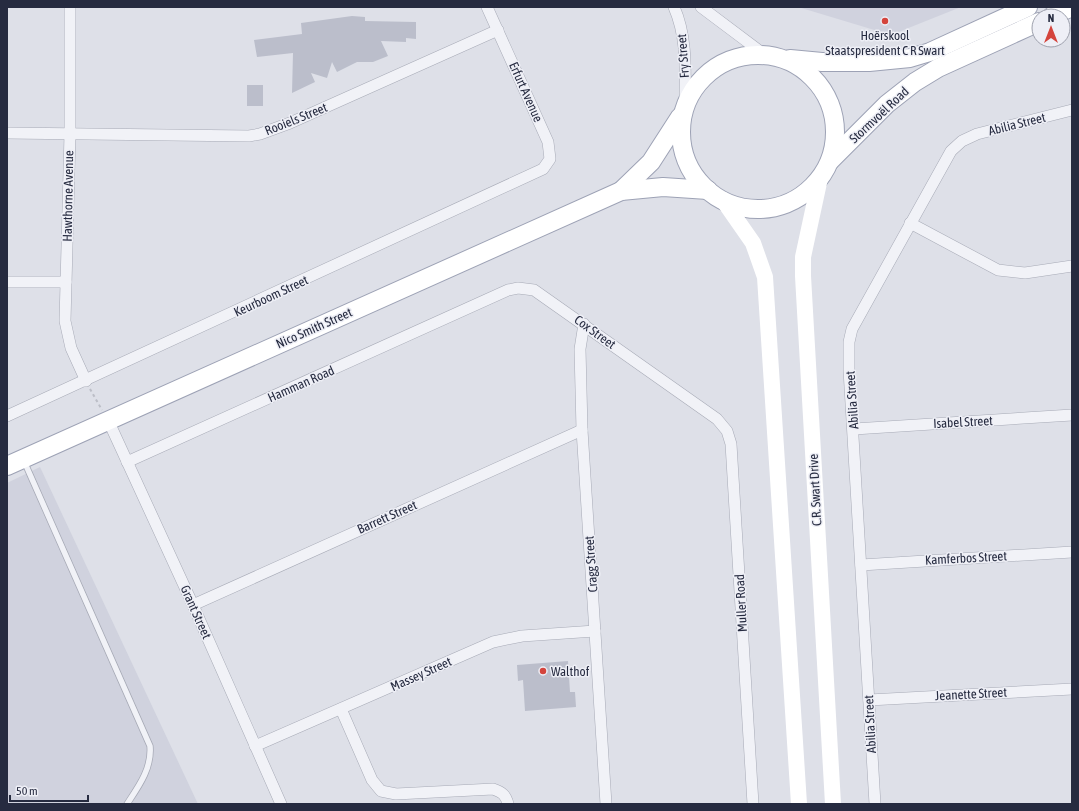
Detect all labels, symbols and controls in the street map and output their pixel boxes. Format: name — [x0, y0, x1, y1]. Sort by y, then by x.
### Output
north arrow — [1031, 8, 1071, 48]
text: N — [1048, 12, 1054, 24]
marker: Hoërskool Staatspresident C R Swart — [880, 16, 890, 26]
place label: Hoërskool Staatspresident C R Swart — [825, 28, 945, 58]
street label: Fry Street — [674, 33, 692, 79]
street label: Erfurt Avenue — [506, 60, 546, 125]
street label: Stormvoël Road — [846, 84, 912, 146]
street label: Rooiels Street — [263, 100, 330, 138]
street label: Abilia Street — [987, 110, 1047, 138]
street label: Hawthorne Avenue — [60, 150, 76, 242]
street label: Keurboom Street — [232, 272, 311, 320]
street label: Nico Smith Street — [274, 304, 355, 351]
street label: Cox Street — [571, 312, 619, 352]
street label: Hamman Road — [265, 363, 337, 405]
street label: Abilia Street — [842, 370, 862, 430]
street label: Isabel Street — [933, 413, 993, 431]
street label: C.R. Swart Drive — [806, 453, 824, 526]
street label: Barrett Street — [355, 497, 419, 537]
street label: Cragg Street — [582, 535, 600, 593]
street label: Kamferbos Street — [925, 548, 1008, 568]
street label: Muller Road — [732, 574, 750, 632]
street label: Grant Street — [178, 583, 215, 641]
street label: Massey Street — [388, 654, 454, 694]
place label: Walthof — [551, 664, 590, 679]
marker: Walthof — [538, 666, 548, 676]
street label: Jeanette Street — [935, 685, 1008, 703]
street label: Abilia Street — [861, 694, 879, 754]
scale bar — [10, 777, 88, 803]
text: 50 m — [16, 784, 38, 798]

